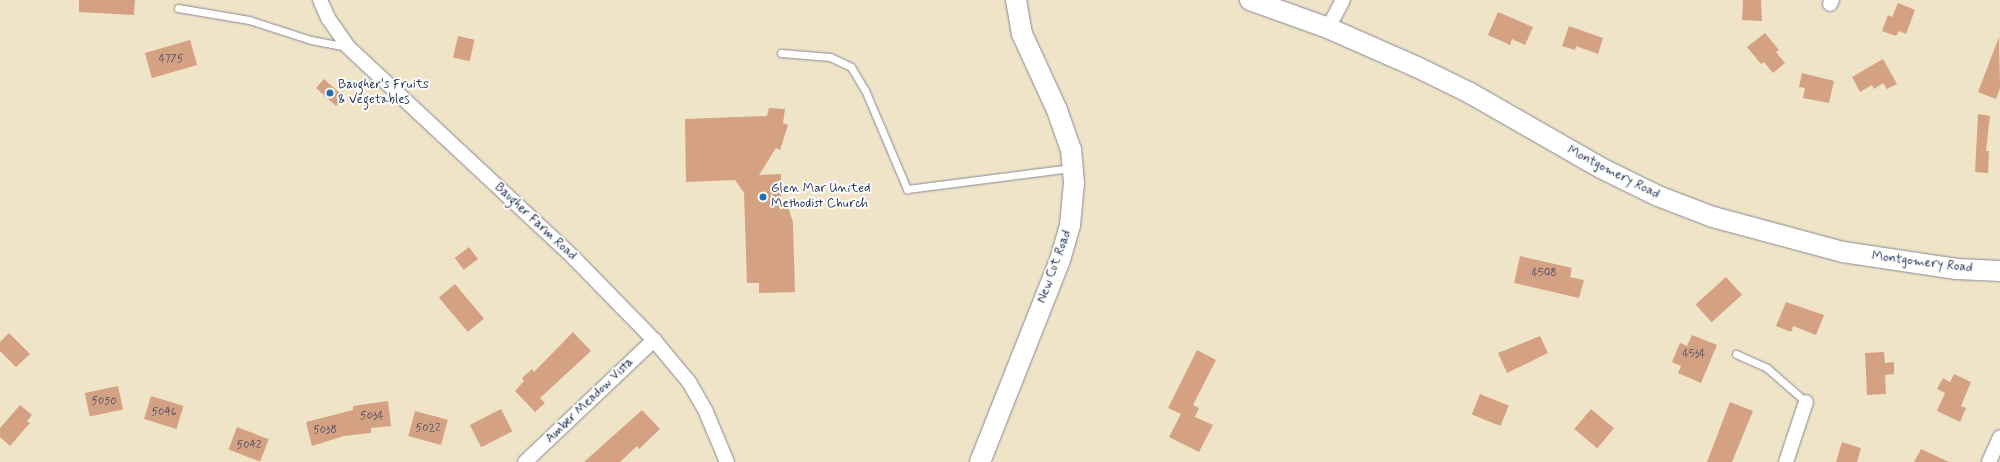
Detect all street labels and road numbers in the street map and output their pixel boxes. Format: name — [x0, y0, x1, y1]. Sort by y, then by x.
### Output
street label: Montgomery Road — [1564, 143, 1662, 203]
street label: Baugher Farm Road — [490, 179, 580, 265]
street label: New Cut Road — [1035, 229, 1075, 305]
street label: Montgomery Road — [1871, 249, 1973, 277]
street label: Amber Meadow Vista — [543, 355, 637, 447]

